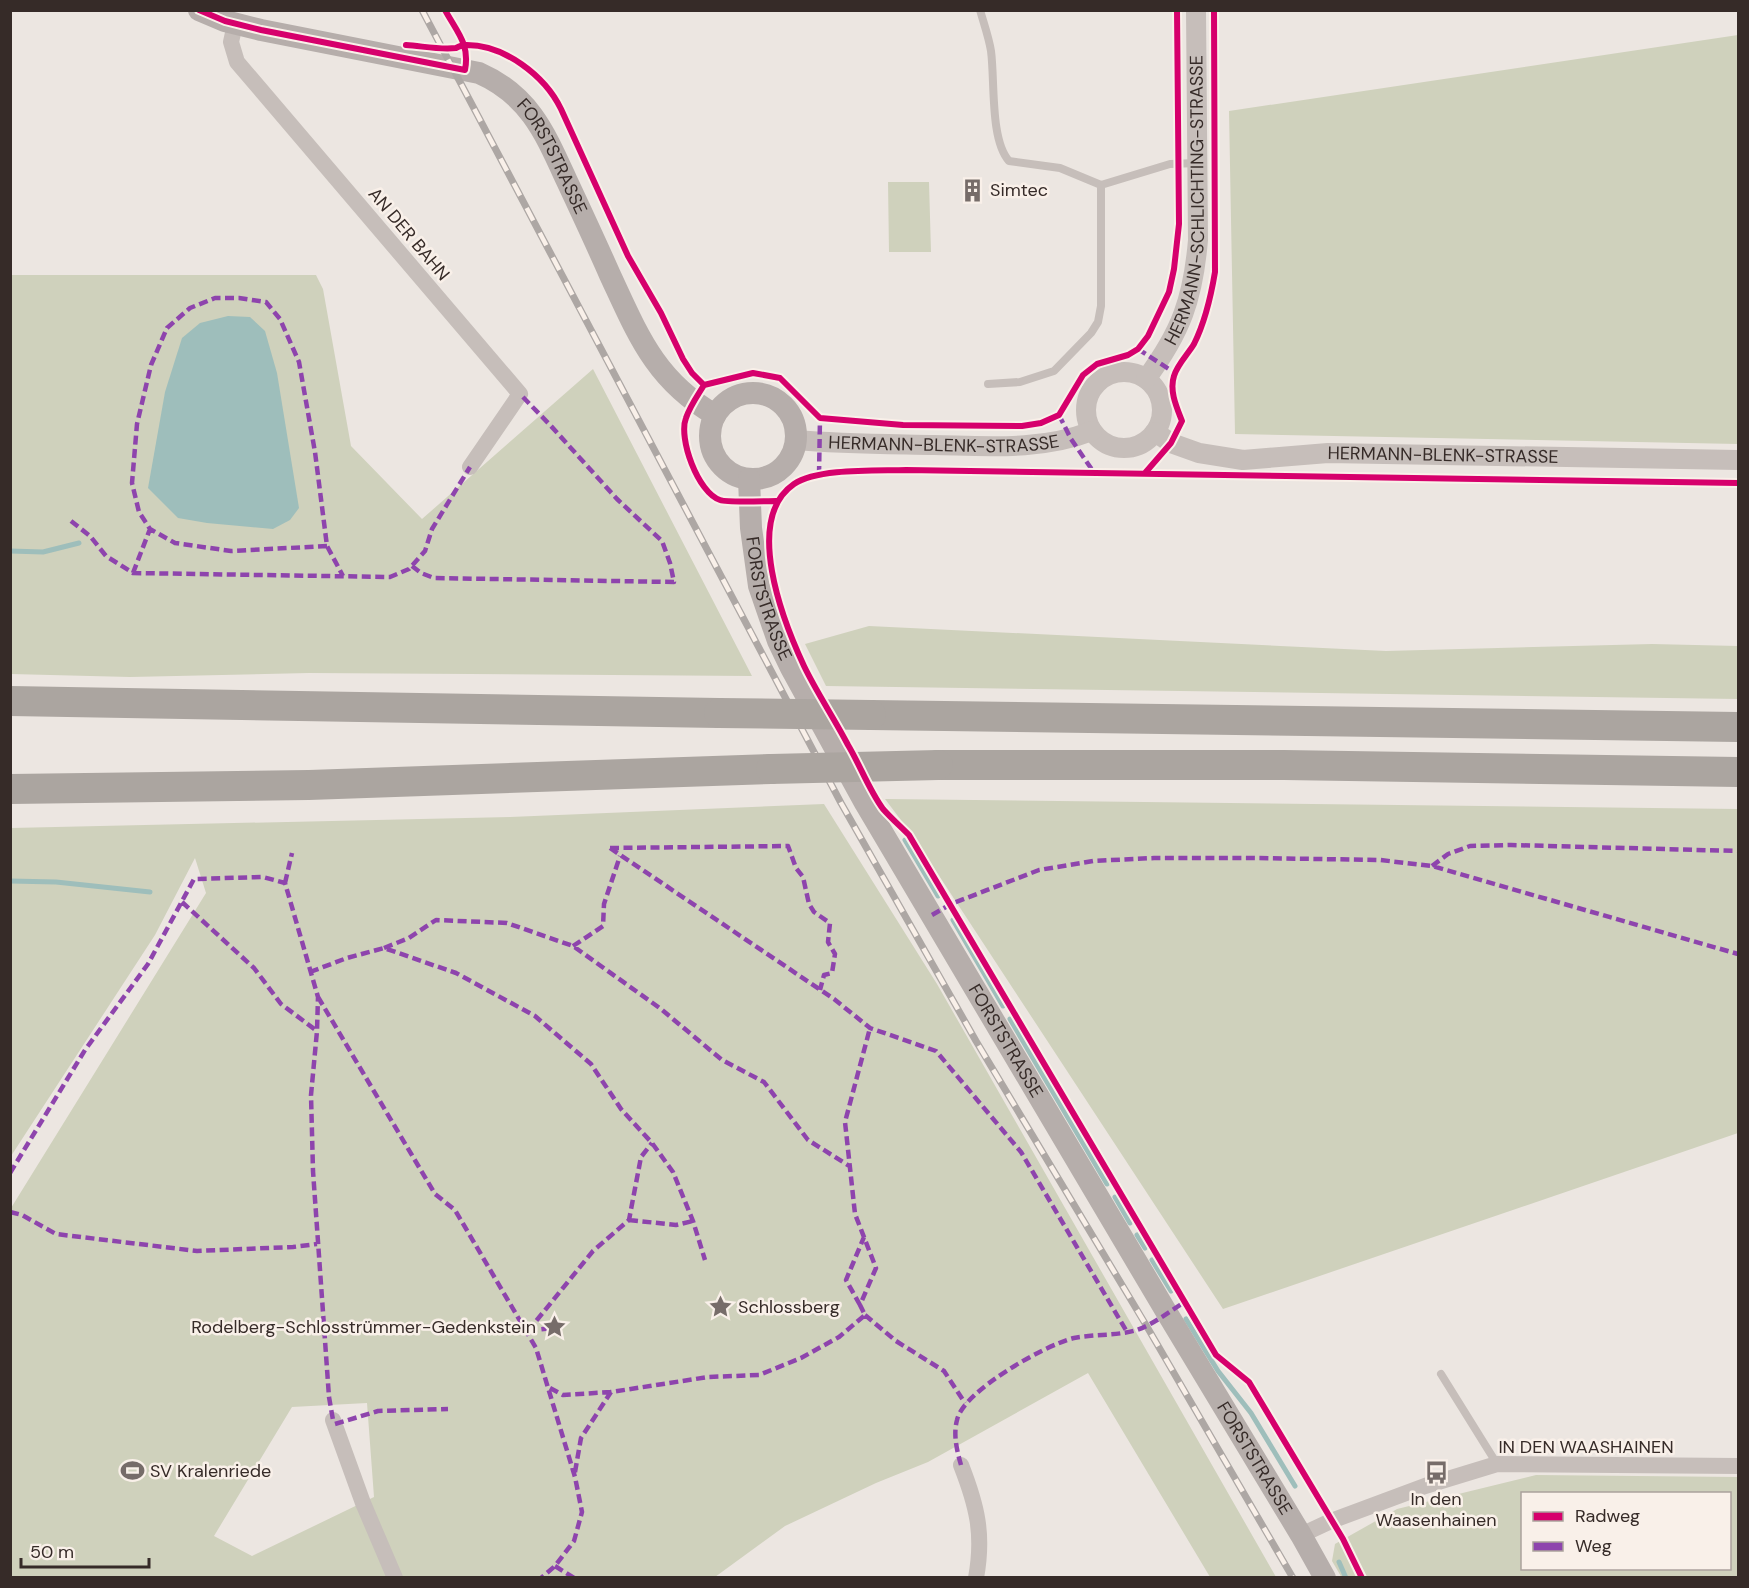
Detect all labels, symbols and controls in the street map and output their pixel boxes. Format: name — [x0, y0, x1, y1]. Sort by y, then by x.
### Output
street label: HERMANN-SCHLICHTING-STRASSE — [1159, 55, 1210, 349]
street label: FORSTSTRASSE — [511, 93, 593, 218]
building icon: Simtec — [959, 177, 985, 203]
place label: Simtec — [990, 178, 1048, 202]
street label: AN DER BAHN — [363, 182, 455, 286]
street label: HERMANN-BLENK-STRASSE — [828, 429, 1061, 458]
street label: HERMANN-BLENK-STRASSE — [1327, 441, 1559, 469]
street label: FORSTSTRASSE — [740, 535, 798, 665]
street label: FORSTSTRASSE — [963, 979, 1049, 1102]
place icon: Schlossberg — [707, 1294, 733, 1320]
place label: Schlossberg — [738, 1295, 840, 1319]
place icon: Rodelberg-Schlosstrümmer-Gedenkstein — [541, 1314, 567, 1340]
place label: Rodelberg-Schlosstrümmer-Gedenkstein — [191, 1315, 536, 1339]
street label: FORSTSTRASSE — [1211, 1397, 1298, 1519]
street label: IN DEN WAASHAINEN — [1498, 1435, 1674, 1459]
sports icon: SV Kralenriede — [119, 1458, 145, 1484]
place label: SV Kralenriede — [150, 1459, 271, 1483]
bus stop icon: In den Waasenhainen — [1423, 1460, 1449, 1486]
place label: In den Waasenhainen — [1375, 1487, 1497, 1532]
legend — [1521, 1492, 1731, 1570]
text: Radweg — [1575, 1504, 1640, 1528]
scale bar — [21, 1531, 148, 1569]
text: Weg — [1575, 1534, 1612, 1558]
text: 50 m — [30, 1540, 74, 1564]

